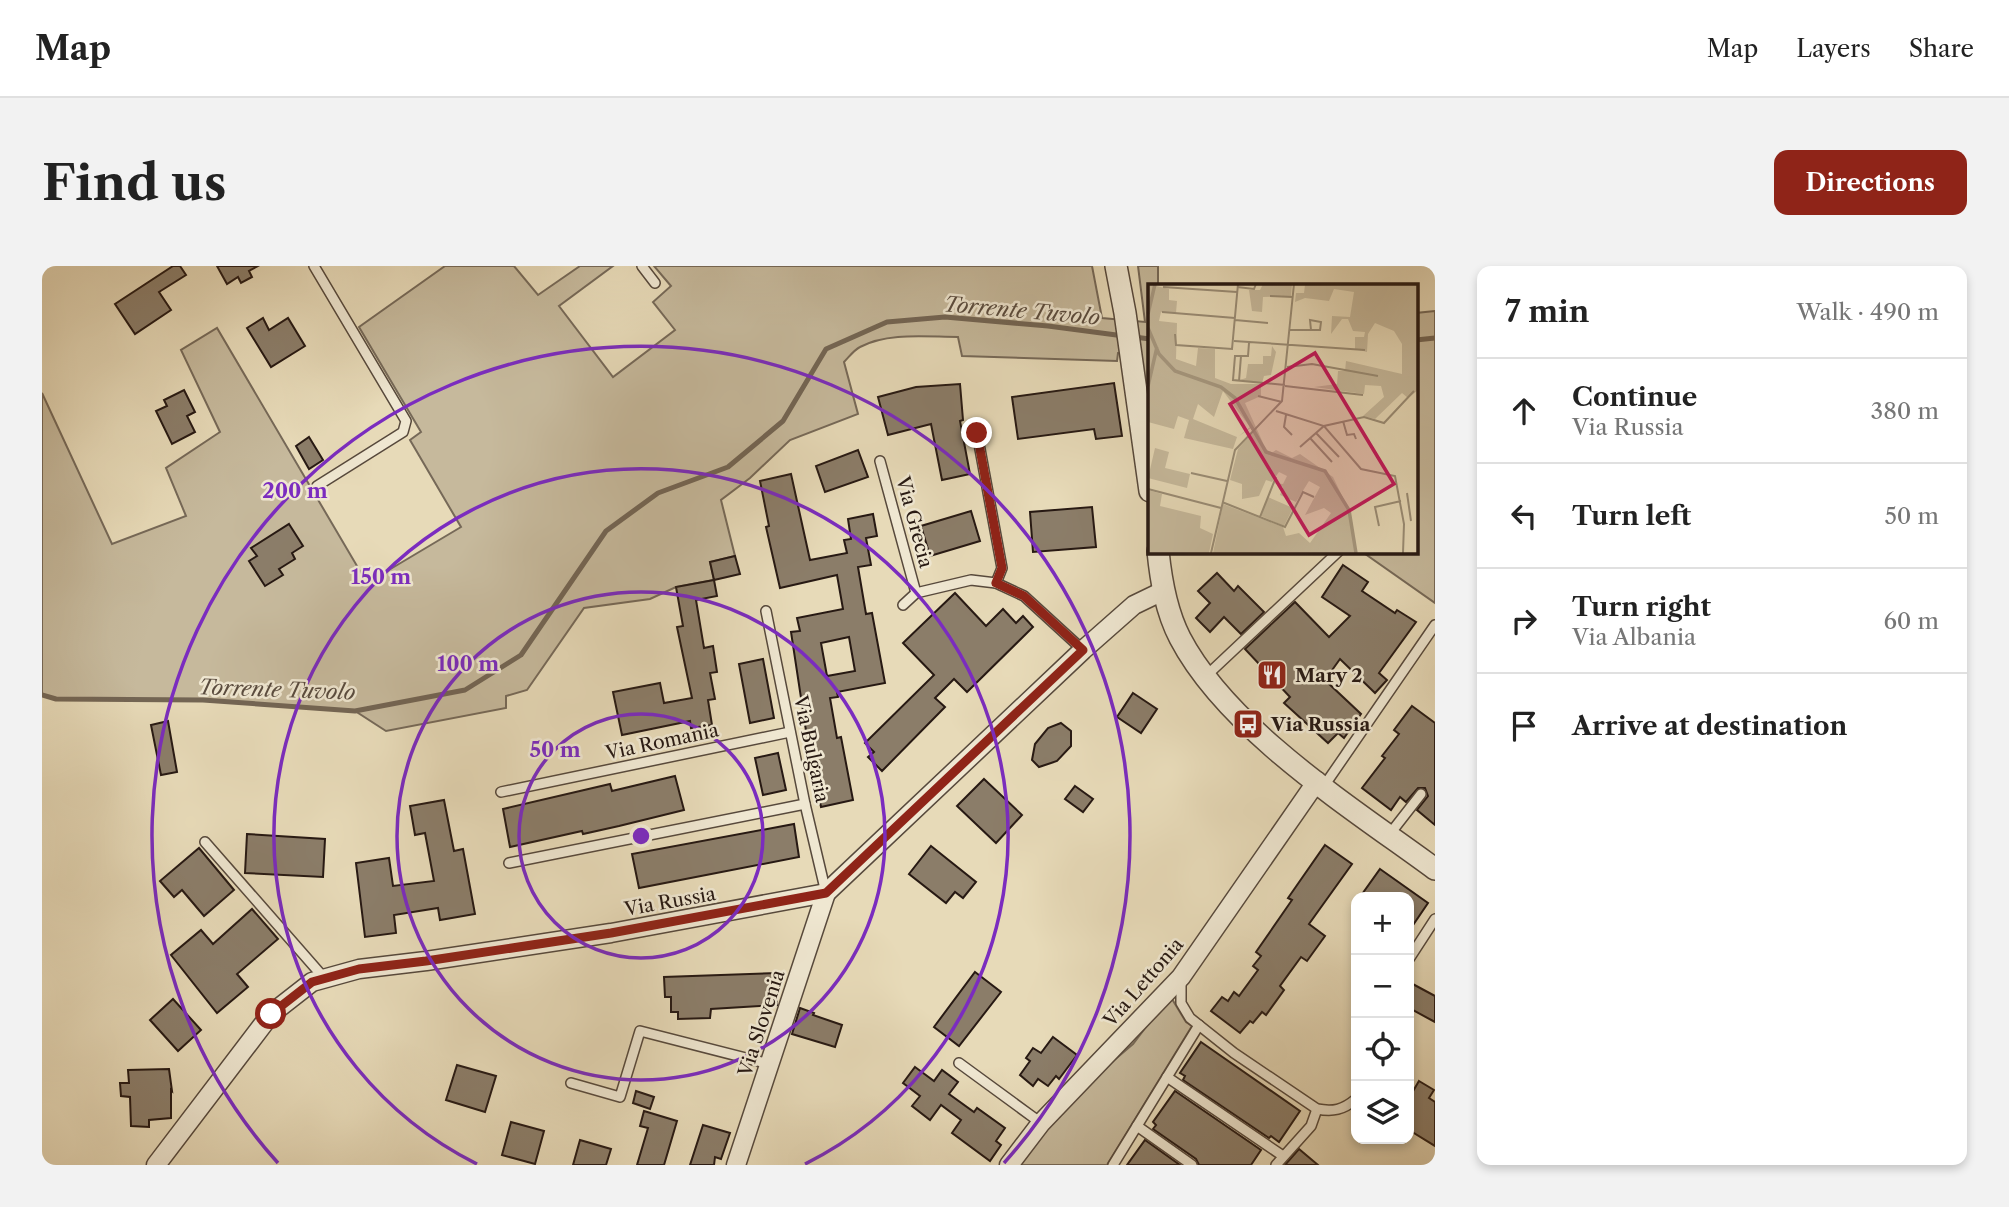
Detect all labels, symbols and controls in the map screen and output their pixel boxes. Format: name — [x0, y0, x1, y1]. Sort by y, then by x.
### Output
text: Map — [35, 28, 111, 69]
text: Map — [1707, 34, 1758, 63]
text: Layers — [1796, 34, 1871, 63]
text: Share — [1909, 34, 1974, 63]
button: Directions — [1774, 150, 1967, 215]
text: Find us — [42, 152, 226, 213]
inset map — [1148, 284, 1418, 553]
water label: Torrente Tuvolo — [943, 291, 1102, 330]
text: 7 min — [1505, 293, 1589, 330]
text: Walk · 490 m — [1796, 298, 1939, 326]
text: Continue — [1572, 381, 1697, 413]
icon: ahead — [1505, 392, 1543, 430]
text: 380 m — [1871, 397, 1939, 425]
text: Via Russia — [1572, 413, 1684, 441]
route end — [961, 417, 992, 448]
street label: Via Grecia — [891, 473, 938, 570]
text: 200 m — [262, 478, 328, 503]
icon: left — [1505, 497, 1543, 535]
text: Turn left — [1572, 500, 1691, 532]
text: 50 m — [1884, 502, 1939, 530]
text: 150 m — [351, 564, 411, 589]
text: Turn right — [1572, 591, 1711, 623]
icon: right — [1505, 602, 1543, 640]
text: 60 m — [1883, 607, 1939, 635]
text: Via Albania — [1572, 623, 1696, 651]
text: 100 m — [437, 651, 499, 676]
restaurant icon: Mary 2 — [1255, 658, 1289, 692]
place label: Mary 2 — [1295, 664, 1362, 687]
water label: Torrente Tuvolo — [198, 674, 356, 705]
street label: Via Bulgaria — [789, 693, 834, 805]
bus stop icon: Via Russia — [1231, 707, 1265, 741]
icon: arrive — [1505, 707, 1543, 745]
text: Arrive at destination — [1572, 710, 1847, 742]
place label: Via Russia — [1270, 713, 1371, 736]
street label: Via Romania — [602, 718, 721, 765]
text: 50 m — [529, 737, 581, 762]
centre of rings — [629, 824, 653, 848]
street label: Via Russia — [622, 882, 718, 921]
map controls — [1351, 892, 1414, 1144]
button: + — [1351, 892, 1414, 955]
street label: Via Lettonia — [1098, 933, 1188, 1032]
button: − — [1351, 955, 1414, 1018]
street label: Via Slovenia — [733, 967, 789, 1080]
route start — [255, 998, 286, 1029]
button: locate — [1351, 1018, 1414, 1081]
button: layers — [1351, 1081, 1414, 1144]

